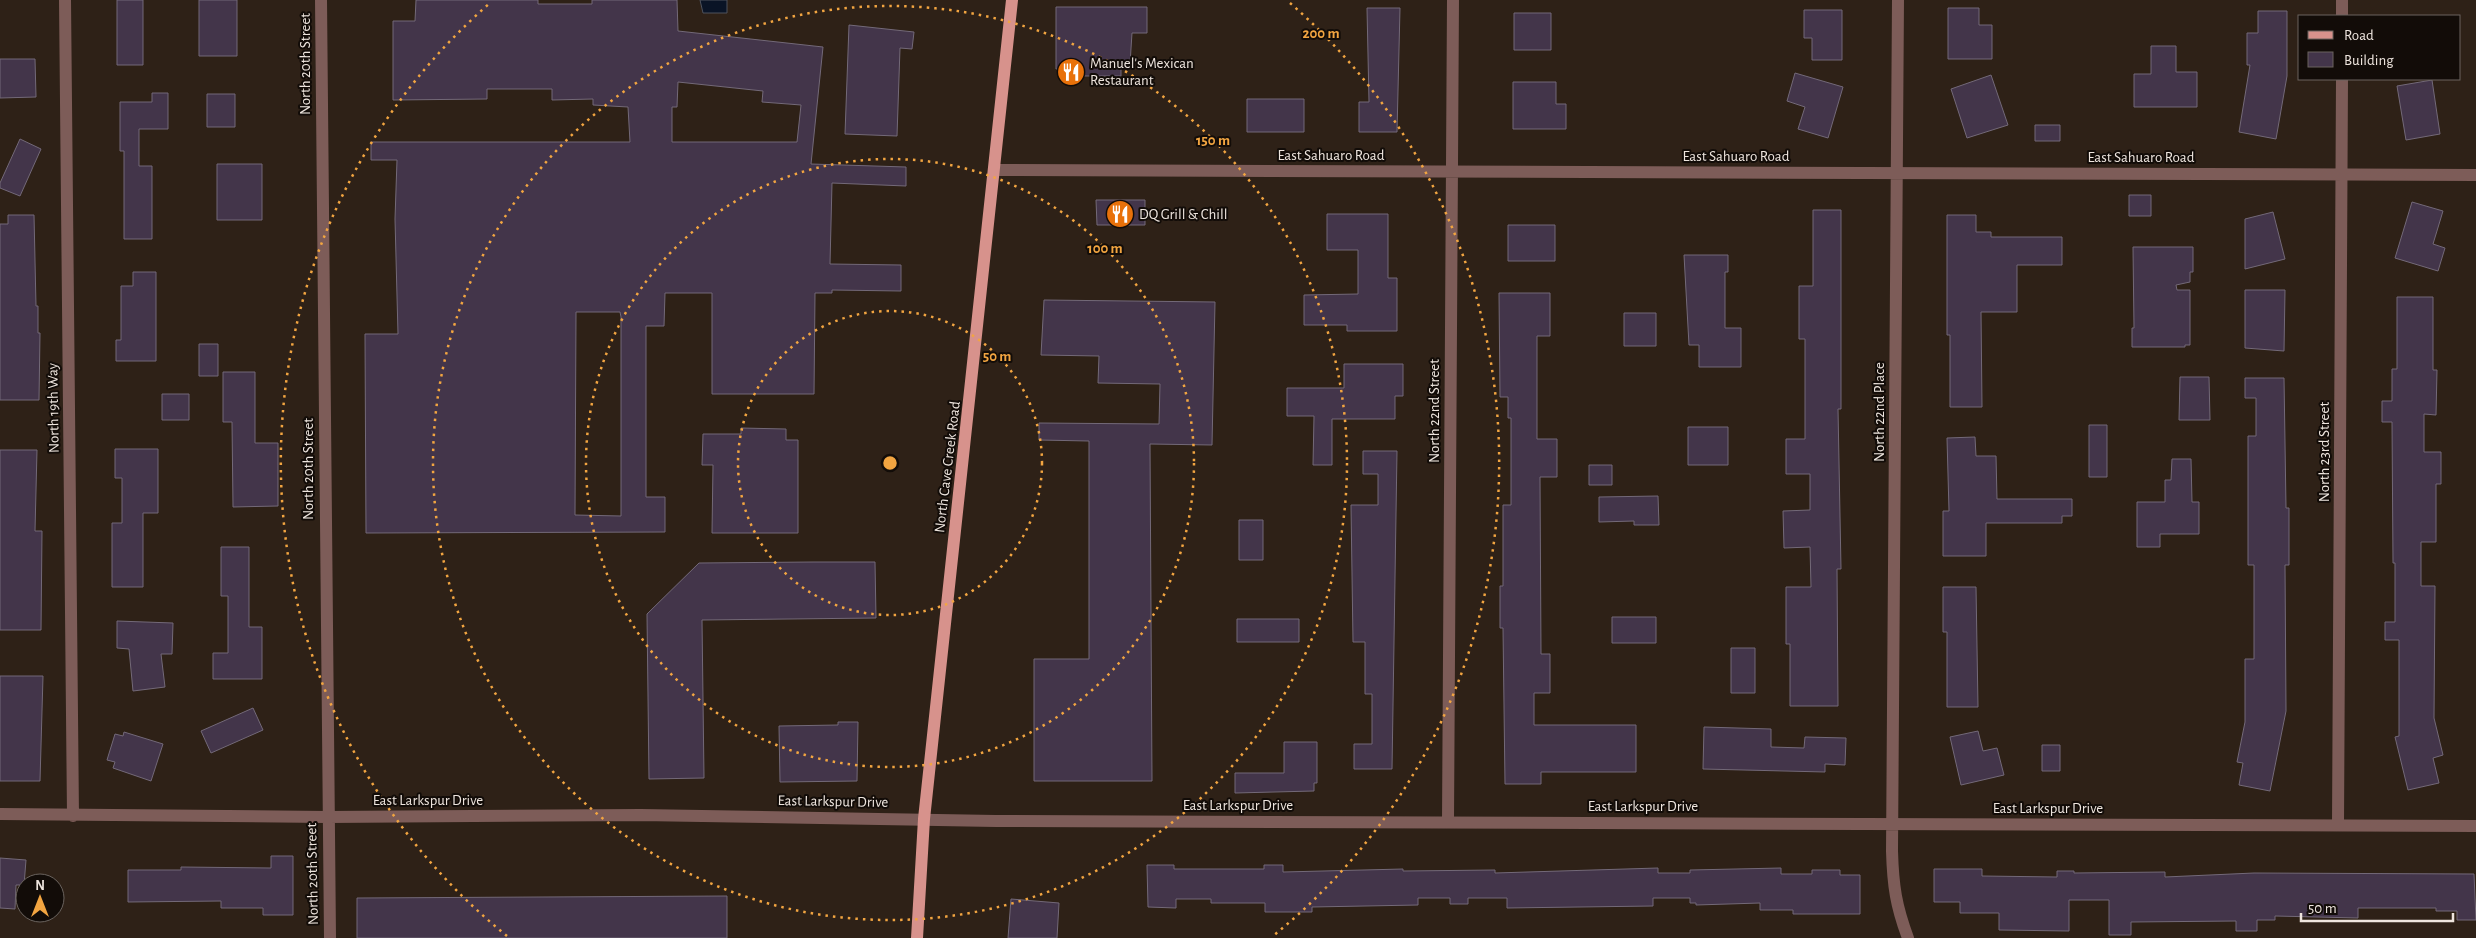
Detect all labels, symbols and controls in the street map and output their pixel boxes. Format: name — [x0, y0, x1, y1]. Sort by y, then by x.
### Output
street label: North 20th Street — [298, 13, 313, 115]
legend — [2298, 15, 2461, 80]
text: 200 m — [1302, 26, 1340, 41]
text: Road — [2344, 28, 2374, 43]
text: Building — [2344, 53, 2394, 68]
place label: Manuel's Mexican Restaurant — [1090, 56, 1194, 88]
restaurant icon: Manuel's Mexican Restaurant — [1056, 57, 1086, 87]
text: 150 m — [1196, 133, 1230, 148]
street label: East Sahuaro Road — [1277, 148, 1385, 163]
street label: East Sahuaro Road — [1682, 149, 1790, 164]
street label: East Sahuaro Road — [2087, 150, 2195, 165]
restaurant icon: DQ Grill & Chill — [1105, 199, 1135, 229]
place label: DQ Grill & Chill — [1139, 207, 1227, 222]
text: 100 m — [1087, 241, 1123, 256]
text: 50 m — [983, 349, 1011, 364]
street label: North 22nd Street — [1427, 359, 1442, 463]
street label: North 19th Way — [45, 362, 62, 453]
street label: North 22nd Place — [1872, 362, 1887, 462]
street label: North Cave Creek Road — [932, 400, 963, 534]
street label: North 23rd Street — [2317, 402, 2332, 502]
street label: North 20th Street — [301, 418, 316, 520]
centre of rings — [881, 454, 899, 472]
street label: East Larkspur Drive — [373, 793, 483, 808]
street label: East Larkspur Drive — [778, 793, 888, 810]
street label: East Larkspur Drive — [1183, 798, 1293, 813]
street label: East Larkspur Drive — [1588, 799, 1698, 814]
street label: East Larkspur Drive — [1993, 801, 2103, 816]
street label: North 20th Street — [304, 823, 321, 925]
north arrow — [15, 873, 65, 923]
text: N — [35, 879, 45, 893]
scale bar — [2301, 890, 2454, 922]
text: 50 m — [2308, 901, 2337, 916]

